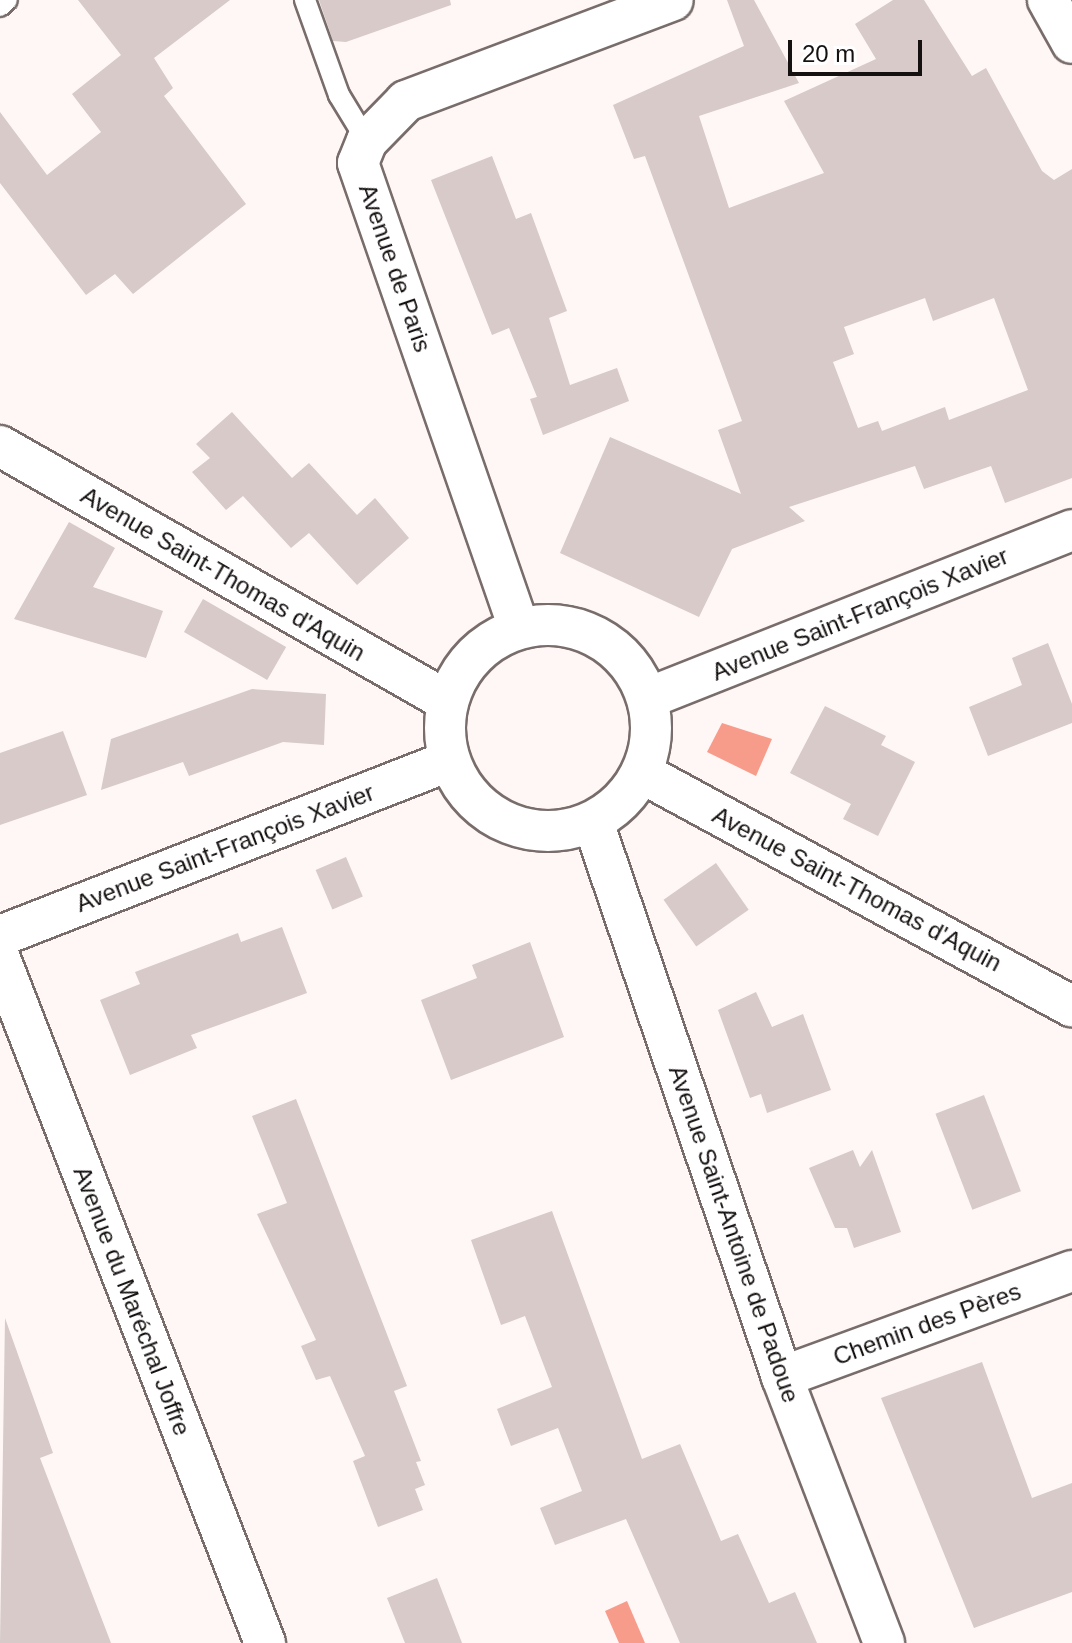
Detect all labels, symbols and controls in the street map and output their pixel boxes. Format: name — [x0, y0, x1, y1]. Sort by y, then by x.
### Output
scale bar — [792, 24, 926, 74]
text: 20 m — [802, 40, 855, 67]
street label: Avenue de Paris — [353, 180, 437, 356]
street label: Avenue Saint-Thomas d'Aquin — [76, 481, 370, 667]
street label: Avenue Saint-François Xavier — [708, 541, 1012, 687]
street label: Avenue Saint-François Xavier — [72, 778, 378, 918]
street label: Avenue Saint-Thomas d'Aquin — [708, 800, 1006, 978]
street label: Avenue Saint-Antoine de Padoue — [663, 1062, 805, 1406]
street label: Avenue du Maréchal Joffre — [67, 1162, 197, 1440]
street label: Chemin des Pères — [829, 1277, 1025, 1371]

